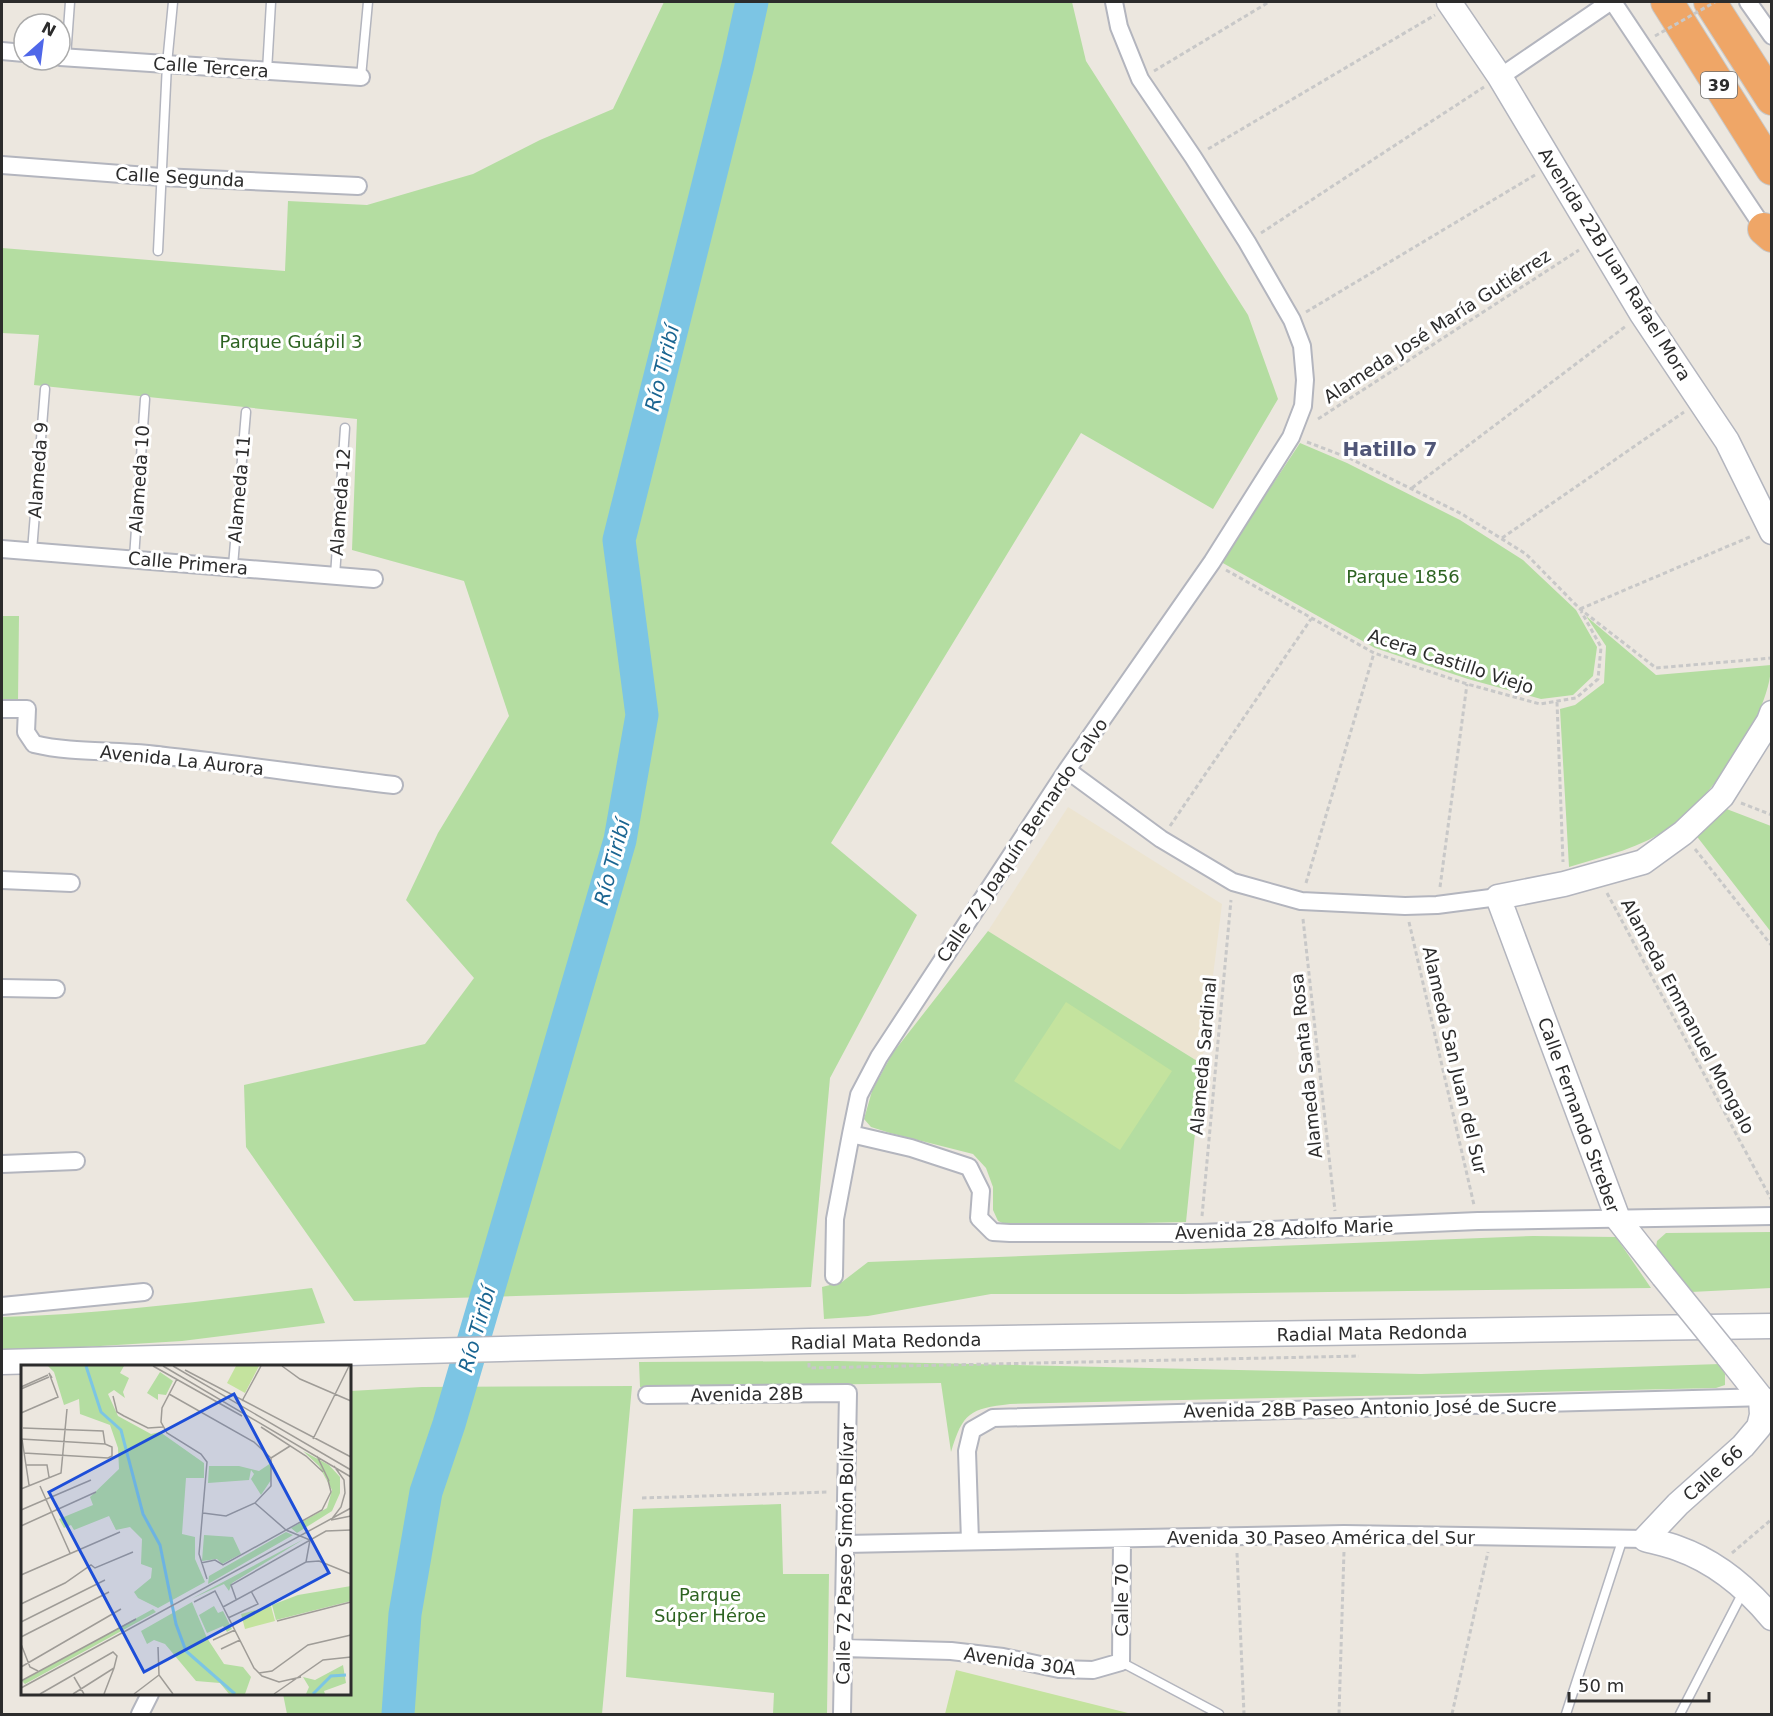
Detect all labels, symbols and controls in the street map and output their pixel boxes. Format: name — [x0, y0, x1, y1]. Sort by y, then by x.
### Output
north arrow — [12, 12, 72, 72]
text: N — [38, 18, 59, 41]
street label: Calle Tercera — [152, 52, 270, 82]
road number: 39 — [1701, 72, 1737, 98]
street label: Avenida 22B Juan Rafael Mora — [1534, 144, 1696, 384]
street label: Calle Segunda — [115, 163, 245, 191]
street label: Alameda José María Gutiérrez — [1320, 245, 1554, 407]
water label: Río Tiribí — [640, 320, 685, 414]
park label: Parque Guápil 3 — [220, 331, 362, 352]
street label: Alameda 9 — [24, 421, 52, 519]
street label: Alameda 10 — [125, 424, 153, 534]
street label: Alameda 11 — [224, 434, 254, 544]
district label: Hatillo 7 — [1343, 437, 1437, 461]
street label: Alameda 12 — [326, 447, 354, 557]
street label: Calle Primera — [127, 547, 249, 579]
park label: Parque 1856 — [1346, 566, 1460, 587]
street label: Acera Castillo Viejo — [1366, 624, 1536, 698]
street label: Calle 72 Joaquín Bernardo Calvo — [932, 714, 1112, 966]
street label: Avenida La Aurora — [99, 741, 265, 779]
water label: Río Tiribí — [589, 814, 636, 908]
street label: Alameda Emmanuel Mongalo — [1617, 895, 1759, 1137]
street label: Alameda San Juan del Sur — [1419, 944, 1492, 1176]
street label: Alameda Santa Rosa — [1286, 972, 1326, 1160]
street label: Alameda Sardinal — [1186, 976, 1220, 1136]
street label: Calle Fernando Streber — [1534, 1014, 1624, 1216]
street label: Avenida 28 Adolfo Marie — [1174, 1215, 1394, 1243]
water label: Río Tiribí — [453, 1281, 501, 1375]
street label: Radial Mata Redonda — [1276, 1321, 1468, 1345]
street label: Radial Mata Redonda — [790, 1329, 982, 1353]
inset map — [21, 1365, 351, 1695]
street label: Avenida 28B — [690, 1383, 804, 1405]
street label: Avenida 28B Paseo Antonio José de Sucre — [1183, 1394, 1557, 1422]
street label: Calle 72 Paseo Simón Bolívar — [832, 1422, 858, 1685]
street label: Calle 66 — [1679, 1441, 1747, 1505]
street label: Avenida 30 Paseo América del Sur — [1167, 1527, 1476, 1548]
street label: Calle 70 — [1111, 1563, 1132, 1637]
park label: Parque Súper Héroe — [654, 1584, 766, 1626]
street label: Avenida 30A — [963, 1643, 1078, 1679]
scale bar — [1569, 1665, 1708, 1703]
text: 50 m — [1578, 1675, 1624, 1696]

